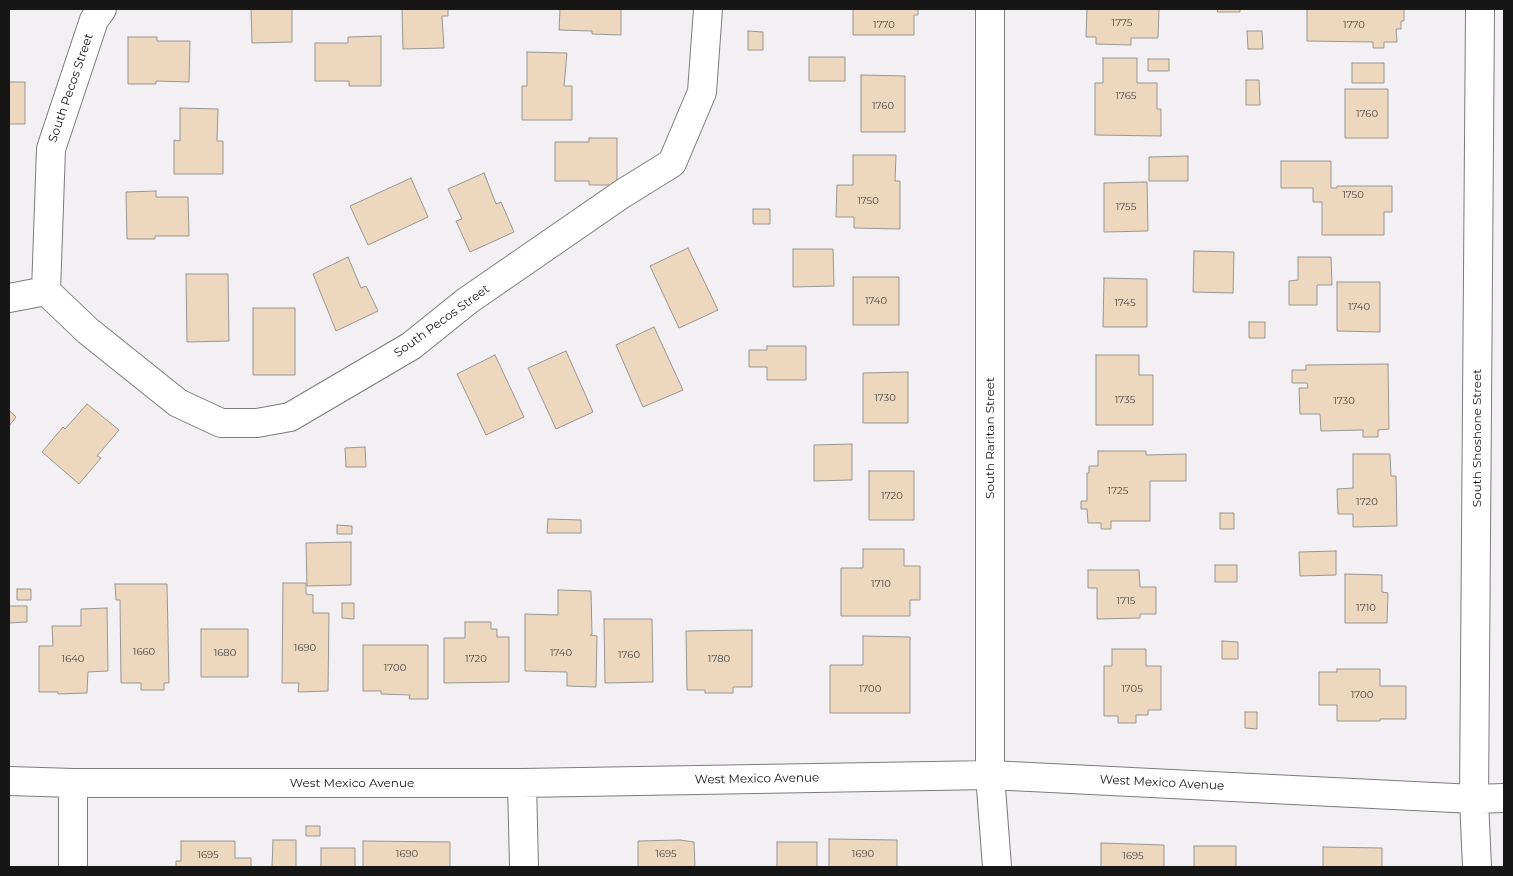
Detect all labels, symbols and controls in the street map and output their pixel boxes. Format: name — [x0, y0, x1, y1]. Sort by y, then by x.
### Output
house number: 1775 — [1112, 17, 1132, 29]
house number: 1770 — [873, 19, 895, 31]
house number: 1770 — [1343, 19, 1365, 31]
street label: South Pecos Street — [46, 32, 96, 144]
house number: 1765 — [1115, 90, 1137, 102]
house number: 1760 — [872, 100, 894, 112]
house number: 1760 — [1356, 108, 1378, 120]
house number: 1750 — [1342, 189, 1364, 201]
house number: 1750 — [857, 195, 879, 207]
house number: 1755 — [1116, 201, 1136, 213]
street label: South Pecos Street — [392, 282, 492, 360]
house number: 1740 — [865, 295, 887, 307]
house number: 1745 — [1114, 297, 1136, 309]
house number: 1740 — [1348, 301, 1370, 313]
street label: South Shoshone Street — [1470, 369, 1484, 507]
street label: South Raritan Street — [983, 377, 997, 499]
house number: 1730 — [874, 392, 896, 404]
house number: 1735 — [1115, 394, 1135, 406]
house number: 1730 — [1333, 395, 1355, 407]
house number: 1725 — [1108, 485, 1128, 497]
house number: 1720 — [881, 490, 903, 502]
house number: 1720 — [1356, 496, 1378, 508]
house number: 1710 — [871, 578, 891, 590]
house number: 1715 — [1117, 595, 1135, 607]
house number: 1710 — [1356, 602, 1376, 614]
house number: 1690 — [294, 642, 316, 654]
house number: 1660 — [133, 646, 155, 658]
house number: 1680 — [214, 647, 236, 659]
house number: 1740 — [550, 647, 572, 659]
house number: 1760 — [618, 649, 640, 661]
house number: 1640 — [62, 653, 84, 665]
house number: 1720 — [465, 653, 487, 665]
house number: 1780 — [708, 653, 730, 665]
house number: 1700 — [384, 662, 406, 674]
house number: 1700 — [859, 683, 881, 695]
house number: 1705 — [1121, 683, 1143, 695]
house number: 1700 — [1351, 689, 1373, 701]
street label: West Mexico Avenue — [695, 771, 819, 787]
street label: West Mexico Avenue — [1099, 773, 1225, 793]
street label: West Mexico Avenue — [290, 776, 414, 790]
house number: 1690 — [396, 848, 418, 860]
house number: 1695 — [655, 848, 677, 860]
house number: 1690 — [852, 848, 874, 860]
house number: 1695 — [197, 849, 219, 861]
house number: 1695 — [1122, 850, 1144, 862]

